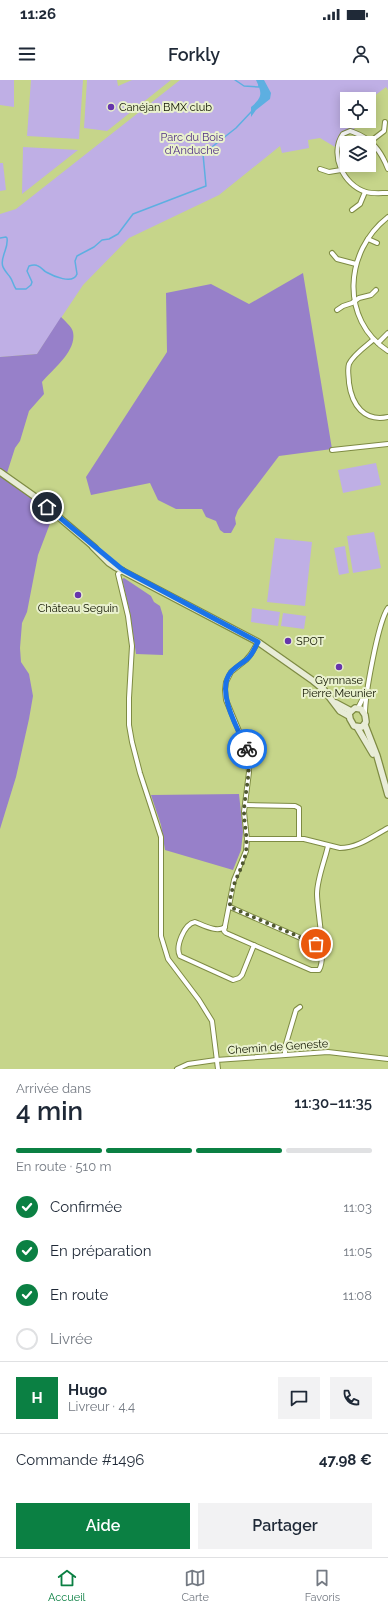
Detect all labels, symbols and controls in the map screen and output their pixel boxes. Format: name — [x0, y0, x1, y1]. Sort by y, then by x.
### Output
text: 11:26 — [20, 5, 56, 23]
icon: menu — [16, 43, 38, 65]
icon: person — [350, 43, 372, 65]
text: Forkly — [168, 44, 220, 65]
map controls — [340, 92, 376, 172]
button: locate — [340, 92, 376, 128]
place label: Canéjan BMX club — [119, 101, 212, 114]
marker: Canéjan BMX club — [106, 102, 116, 112]
park label: Parc du Bois d'Anduche — [160, 131, 224, 157]
button: layers — [340, 136, 376, 172]
pin — [30, 490, 64, 524]
icon: home — [36, 496, 58, 518]
marker: Château Seguin — [73, 590, 83, 600]
place label: Château Seguin — [38, 602, 118, 615]
place label: SPOT — [296, 635, 325, 648]
marker: SPOT — [283, 636, 293, 646]
marker: Gymnase Pierre Meunier — [334, 662, 344, 672]
place label: Gymnase Pierre Meunier — [302, 674, 376, 700]
courier — [227, 729, 267, 769]
icon: bike — [236, 738, 258, 760]
pin — [299, 927, 333, 961]
icon: bag — [305, 933, 327, 955]
street label: Chemin de Geneste — [227, 1037, 329, 1057]
text: Arrivée dans — [16, 1081, 91, 1096]
text: 11:30–11:35 — [294, 1094, 372, 1112]
text: 4 min — [16, 1096, 83, 1126]
text: En route · 510 m — [16, 1159, 111, 1174]
icon: check — [16, 1196, 38, 1218]
text: Confirmée — [50, 1198, 122, 1216]
text: 11:03 — [344, 1200, 372, 1215]
icon: check — [16, 1240, 38, 1262]
text: En préparation — [50, 1242, 151, 1260]
text: 11:05 — [343, 1244, 372, 1259]
icon: check — [16, 1284, 38, 1306]
text: En route — [50, 1286, 108, 1304]
text: 11:08 — [343, 1288, 372, 1303]
text: Livrée — [50, 1330, 93, 1348]
button: chat — [278, 1377, 320, 1419]
button: phone — [330, 1377, 372, 1419]
text: Hugo — [68, 1381, 107, 1399]
text: H — [31, 1389, 43, 1407]
text: Livreur · 4.4 — [68, 1399, 135, 1414]
text: Commande #1496 — [16, 1451, 144, 1469]
text: 47.98 € — [319, 1451, 372, 1469]
button: Aide — [16, 1503, 190, 1549]
button: Partager — [198, 1503, 372, 1549]
tab: Accueil — [48, 1567, 86, 1604]
tab: Carte — [181, 1567, 209, 1604]
tab: Favoris — [305, 1567, 340, 1604]

